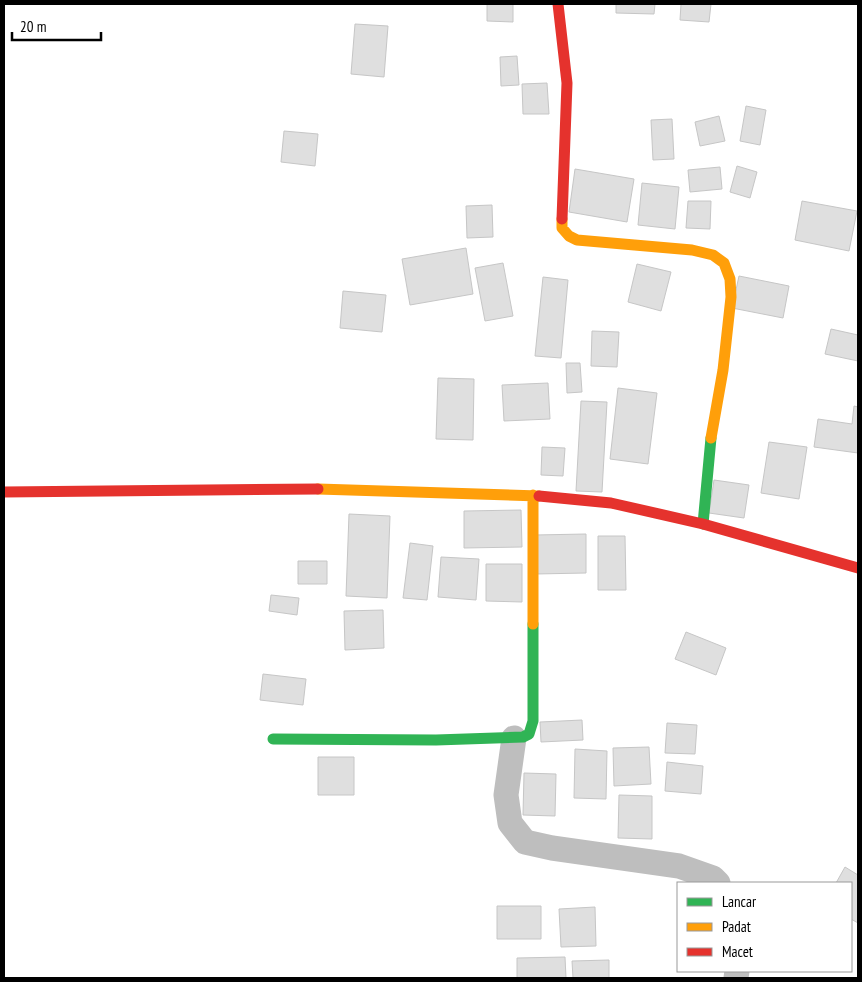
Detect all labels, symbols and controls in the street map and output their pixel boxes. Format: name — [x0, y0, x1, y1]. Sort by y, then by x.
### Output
scale bar — [12, 10, 101, 42]
text: 20 m — [20, 17, 46, 36]
legend — [677, 882, 852, 972]
text: Lancar — [722, 892, 757, 911]
text: Padat — [722, 917, 751, 936]
text: Macet — [722, 942, 753, 961]

